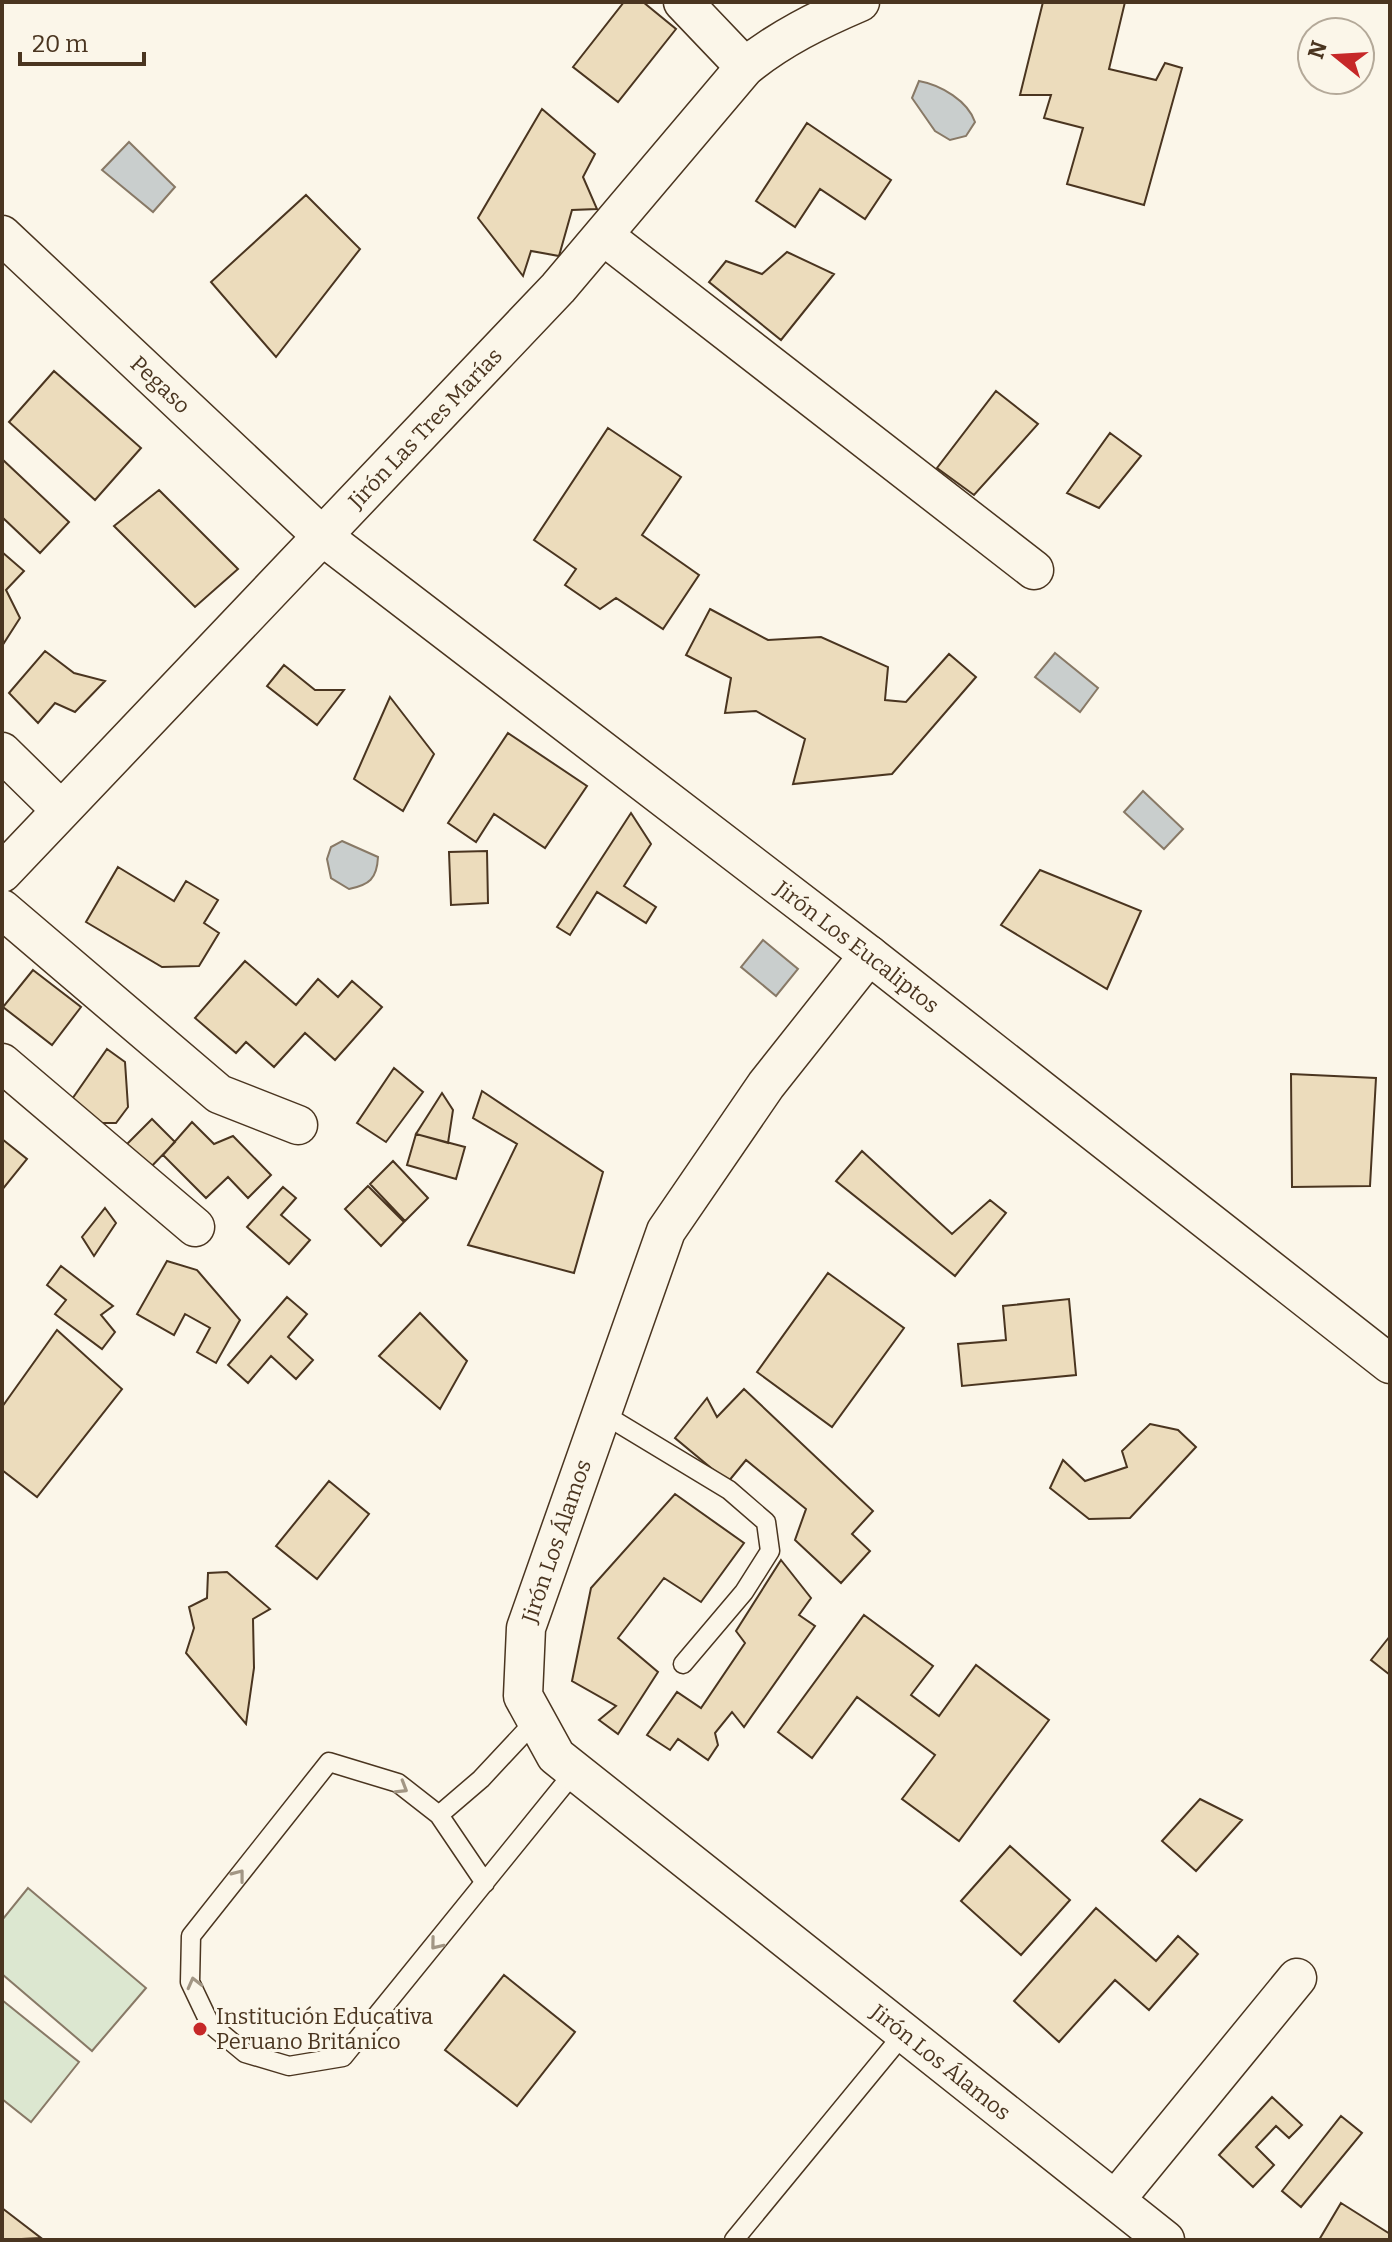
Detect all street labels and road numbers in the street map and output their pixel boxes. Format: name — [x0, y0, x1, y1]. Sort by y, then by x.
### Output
street label: Jirón Las Tres Marías — [342, 342, 508, 515]
street label: Pegaso — [125, 350, 196, 419]
street label: Jirón Los Eucaliptos — [769, 874, 945, 1019]
street label: Jirón Los Álamos — [516, 1456, 597, 1627]
street label: Jirón Los Álamos — [864, 1998, 1016, 2126]

